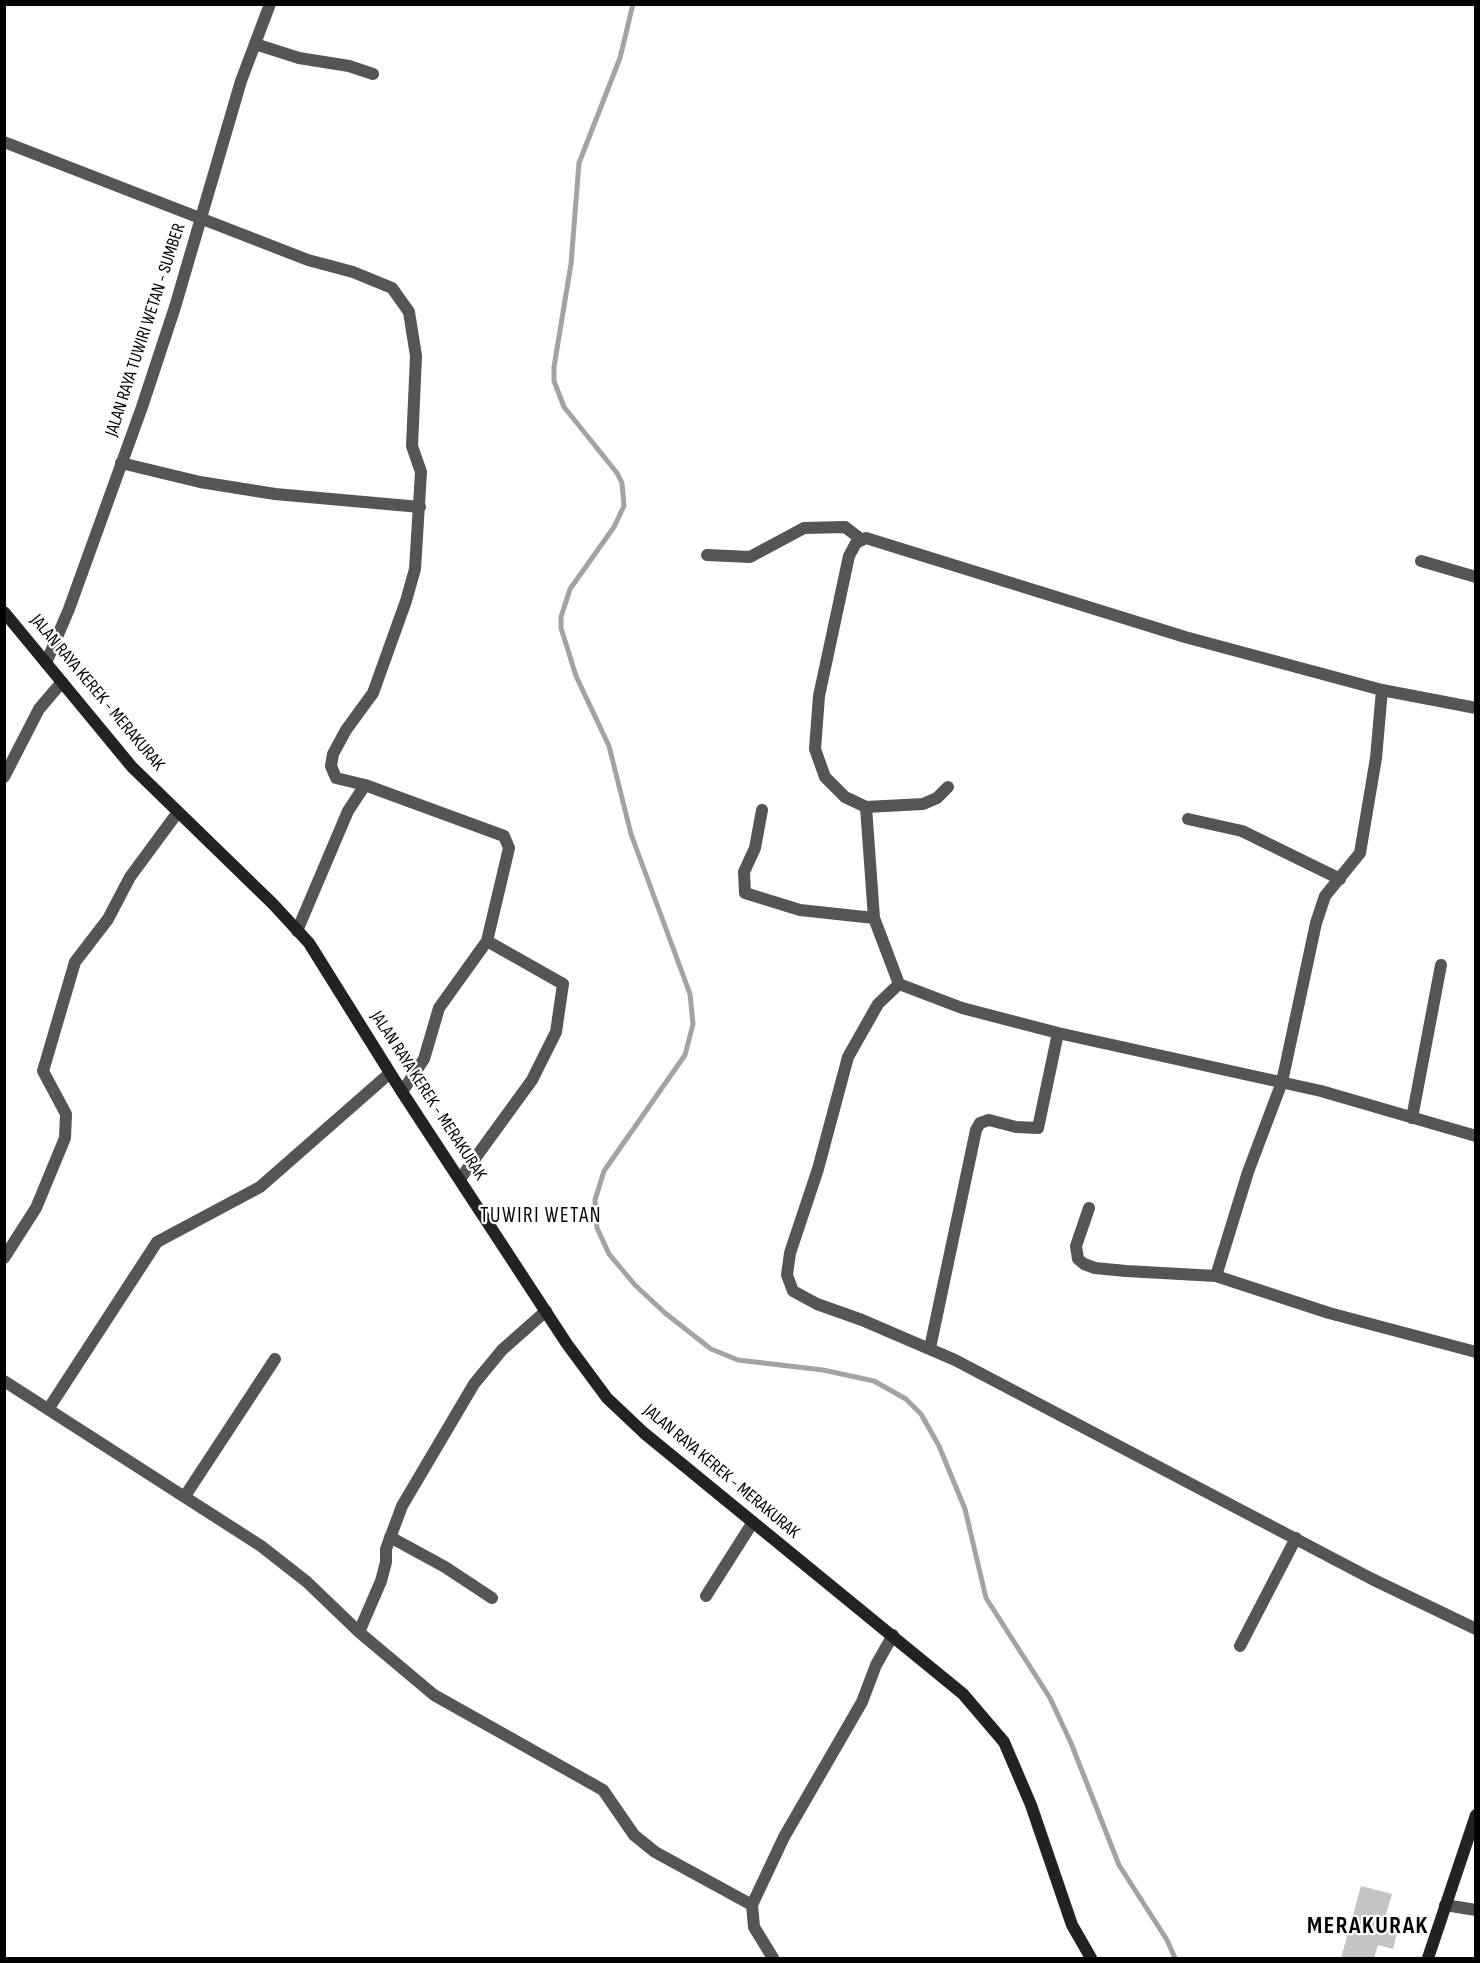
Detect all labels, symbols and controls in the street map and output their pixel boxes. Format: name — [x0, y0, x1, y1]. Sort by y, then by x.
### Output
street label: JALAN RAYA TUWIRI WETAN - SUMBER — [101, 221, 191, 439]
street label: JALAN RAYA KEREK - MERAKURAK — [25, 611, 169, 775]
street label: JALAN RAYA KEREK - MERAKURAK — [365, 1007, 491, 1185]
district label: TUWIRI WETAN — [480, 1204, 602, 1230]
street label: JALAN RAYA KEREK - MERAKURAK — [639, 1400, 803, 1544]
district label: MERAKURAK — [1307, 1913, 1429, 1941]

